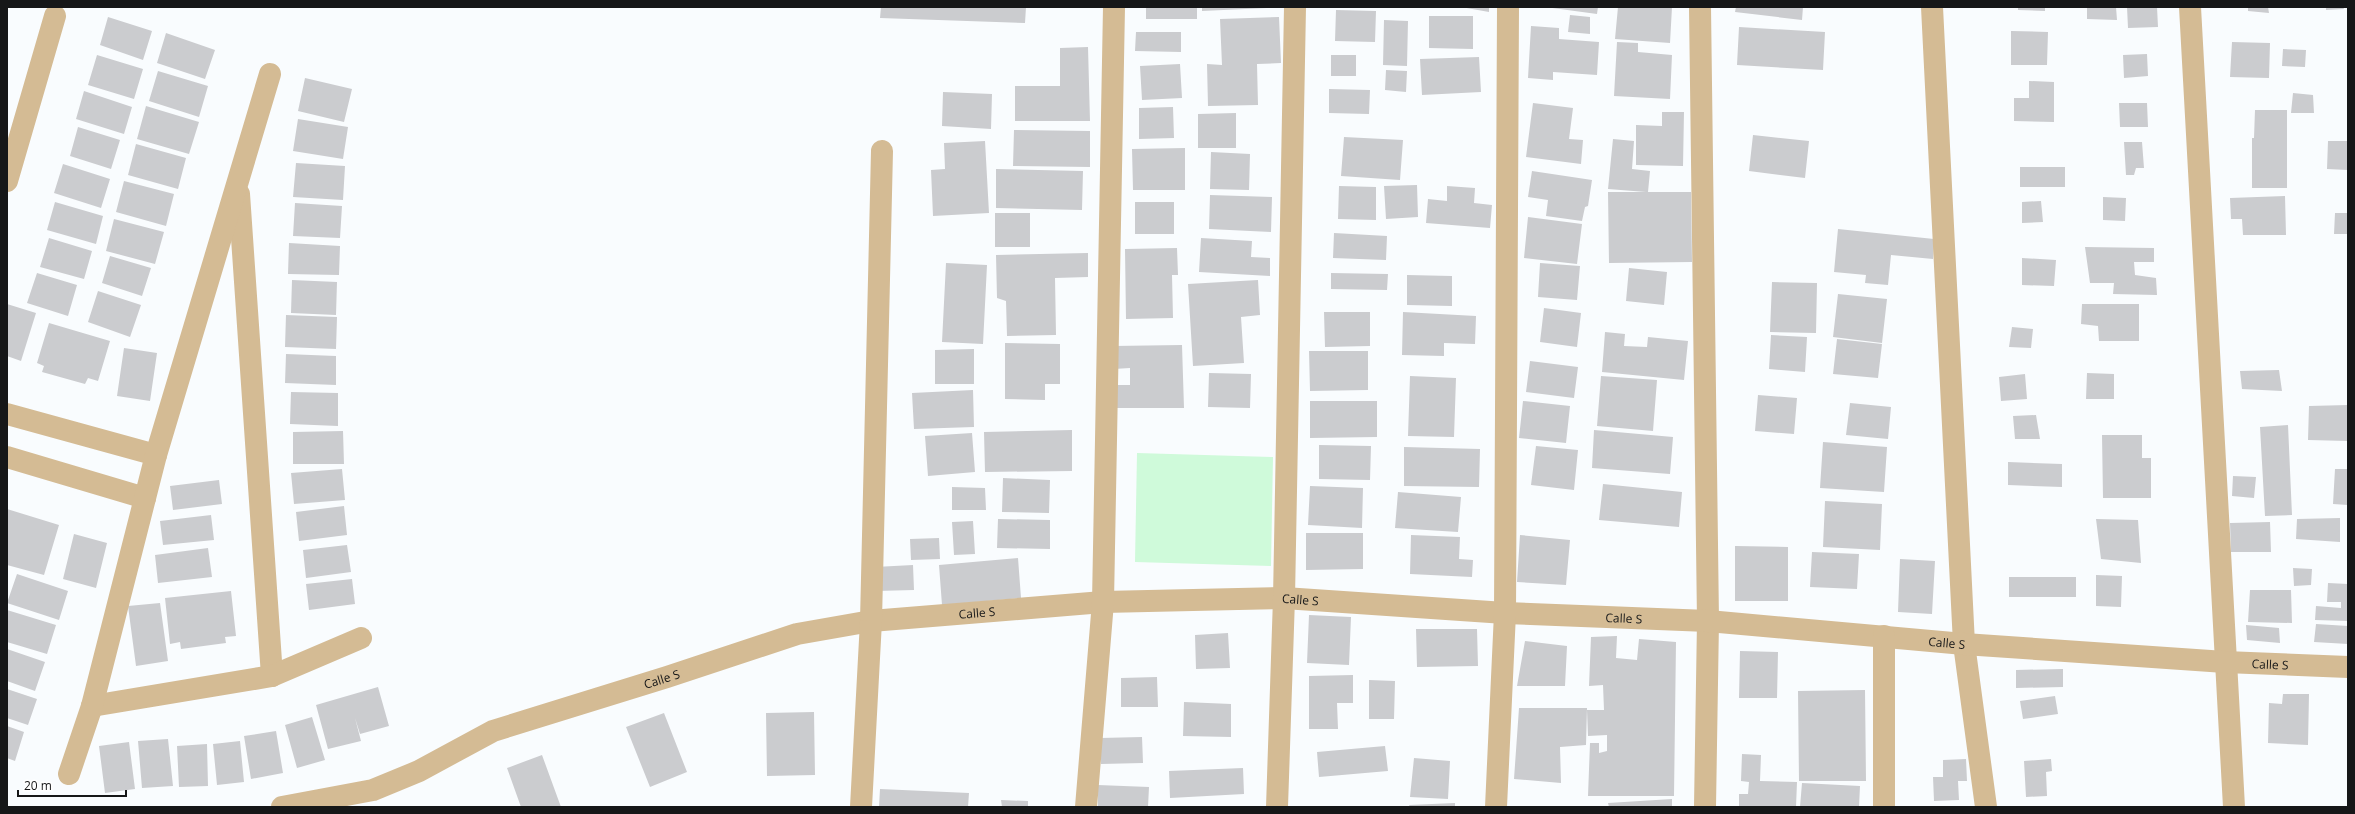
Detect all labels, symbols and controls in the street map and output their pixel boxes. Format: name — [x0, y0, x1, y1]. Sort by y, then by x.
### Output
street label: Calle S — [1282, 589, 1319, 609]
street label: Calle S — [958, 602, 996, 622]
street label: Calle S — [1605, 608, 1643, 627]
street label: Calle S — [1928, 632, 1966, 653]
street label: Calle S — [2251, 655, 2289, 673]
street label: Calle S — [642, 665, 682, 692]
scale bar — [18, 772, 126, 798]
text: 20 m — [24, 777, 52, 794]

